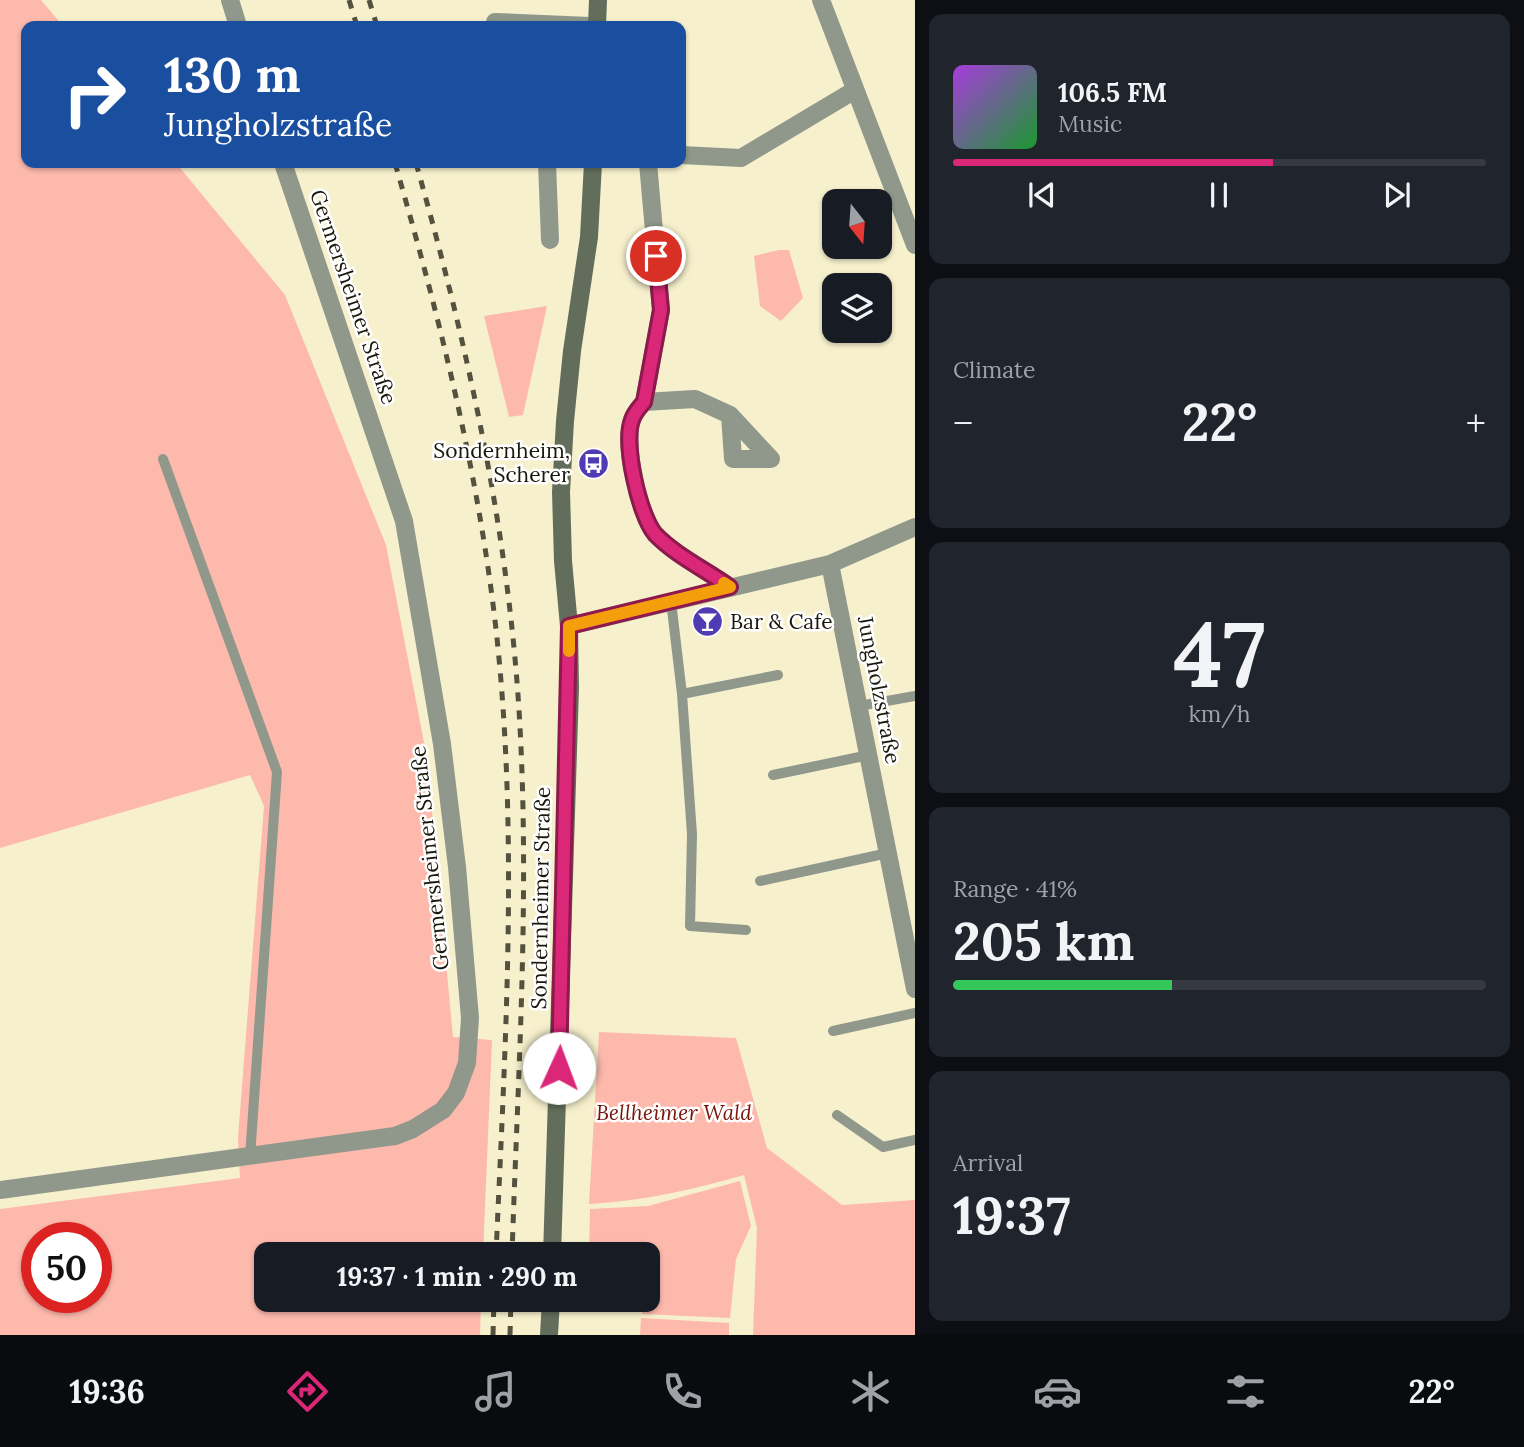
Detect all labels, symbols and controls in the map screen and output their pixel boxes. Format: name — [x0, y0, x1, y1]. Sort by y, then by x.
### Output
text: 130 m — [164, 43, 300, 105]
icon: right — [49, 49, 140, 140]
text: 106.5 FM — [1058, 76, 1167, 109]
text: Jungholzstraße — [164, 104, 392, 145]
text: Music — [1058, 109, 1122, 138]
icon: previous — [1023, 176, 1061, 214]
icon: pause — [1200, 176, 1238, 214]
icon: next — [1378, 176, 1416, 214]
street label: Germersheimer Straße — [304, 186, 403, 408]
north arrow — [822, 189, 892, 259]
map controls — [822, 189, 892, 343]
pin — [626, 226, 686, 286]
icon: arrive — [637, 237, 675, 275]
button: layers — [822, 273, 892, 343]
text: Climate — [953, 355, 1035, 384]
text: 22° — [1182, 389, 1257, 455]
text: − — [953, 399, 973, 447]
text: + — [1466, 399, 1486, 447]
place label: Sondernheim, Scherer — [433, 437, 570, 488]
bus stop icon: Sondernheim, Scherer — [576, 446, 610, 480]
text: 47 — [1173, 595, 1266, 712]
bar icon: Bar & Cafe — [690, 605, 724, 639]
place label: Bar & Cafe — [730, 608, 833, 635]
street label: Jungholzstraße — [852, 613, 907, 766]
text: km/h — [1188, 699, 1251, 728]
street label: Germersheimer Straße — [404, 745, 455, 972]
street label: Sondernheimer Straße — [525, 786, 556, 1010]
text: Range · 41% — [953, 874, 1077, 903]
text: 205 km — [953, 908, 1134, 974]
position arrow — [522, 1031, 596, 1105]
park label: Bellheimer Wald — [596, 1099, 752, 1126]
text: Arrival — [953, 1148, 1023, 1177]
text: 19:37 — [953, 1182, 1071, 1248]
speed limit sign: 50 — [21, 1222, 112, 1313]
text: 19:37 · 1 min · 290 m — [337, 1260, 577, 1293]
icon: directions — [283, 1367, 332, 1416]
icon: music — [471, 1367, 520, 1416]
icon: phone — [658, 1367, 707, 1416]
icon: climate — [846, 1367, 895, 1416]
icon: car — [1033, 1367, 1082, 1416]
icon: filters — [1221, 1367, 1270, 1416]
text: 19:36 — [69, 1371, 145, 1412]
text: 22° — [1408, 1371, 1455, 1412]

